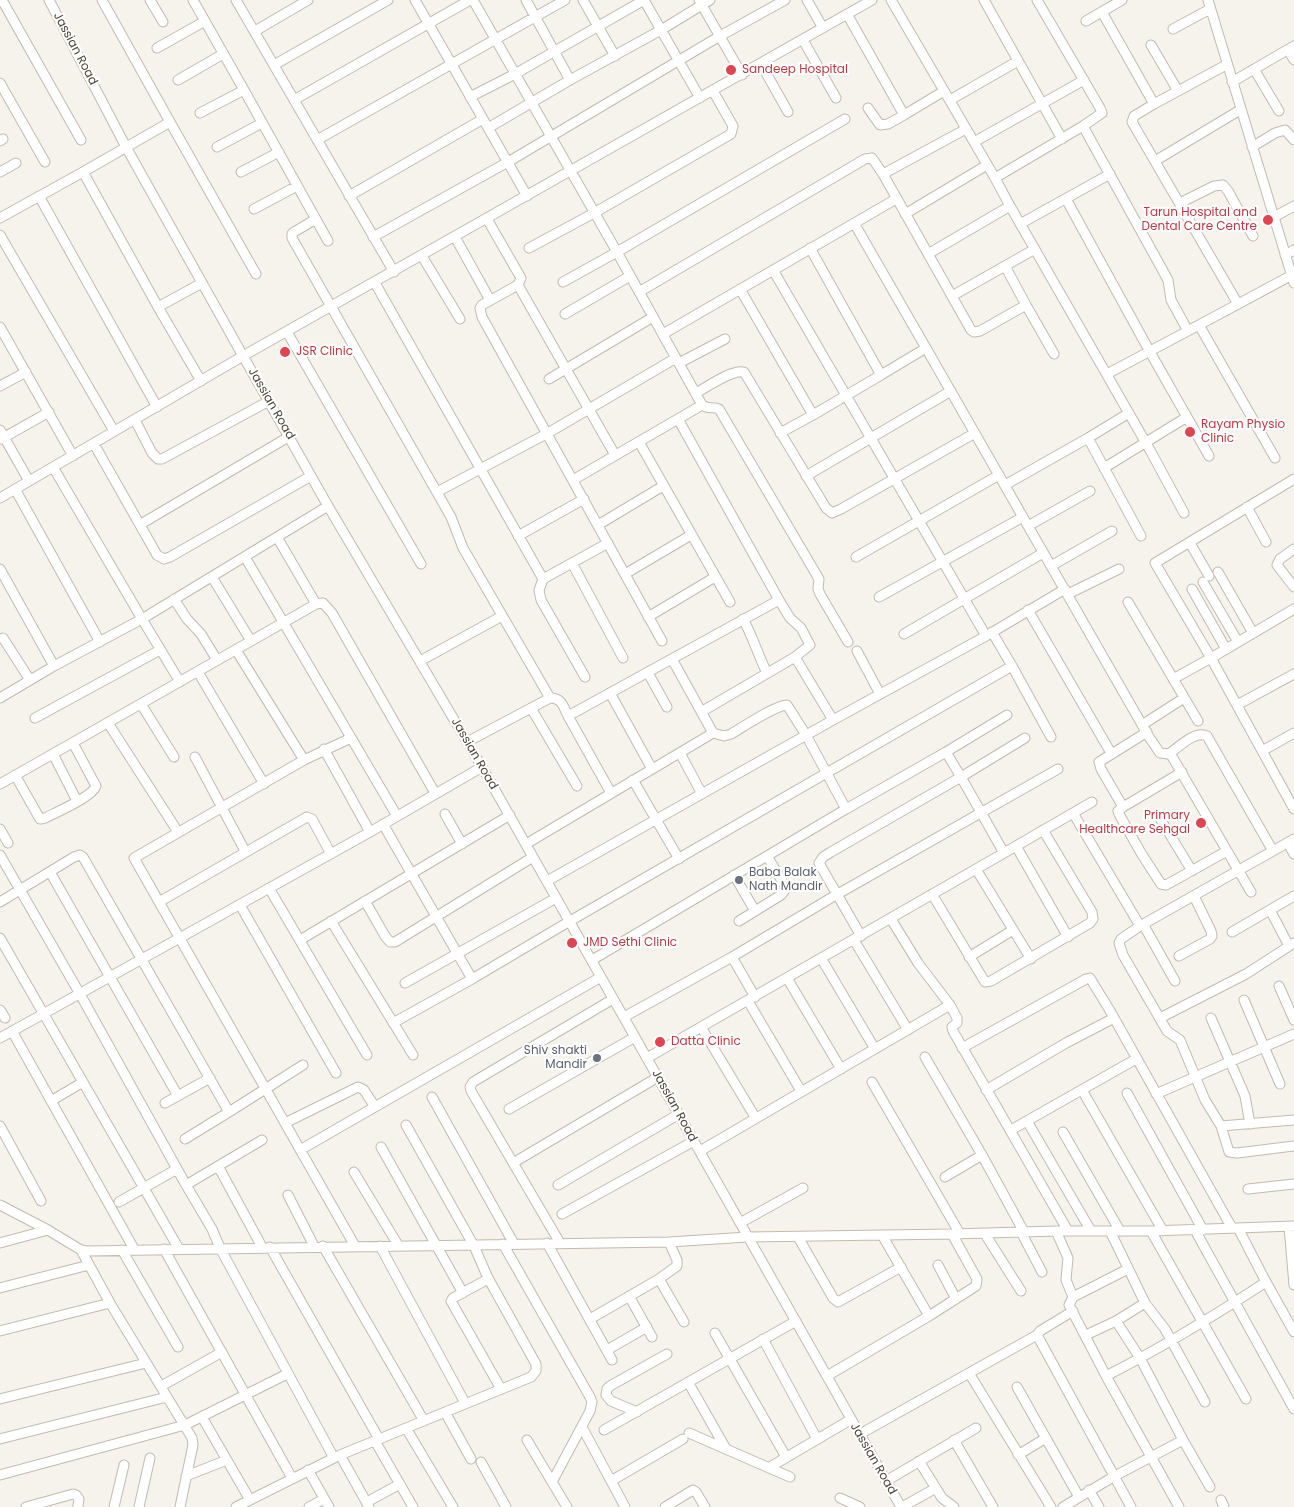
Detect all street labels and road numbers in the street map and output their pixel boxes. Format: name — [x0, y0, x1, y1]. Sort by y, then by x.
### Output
street label: Jassian Road — [50, 10, 100, 88]
street label: Jassian Road — [245, 366, 297, 442]
street label: Jassian Road — [448, 716, 500, 792]
street label: Jassian Road — [648, 1067, 700, 1145]
street label: Jassian Road — [847, 1421, 899, 1497]

